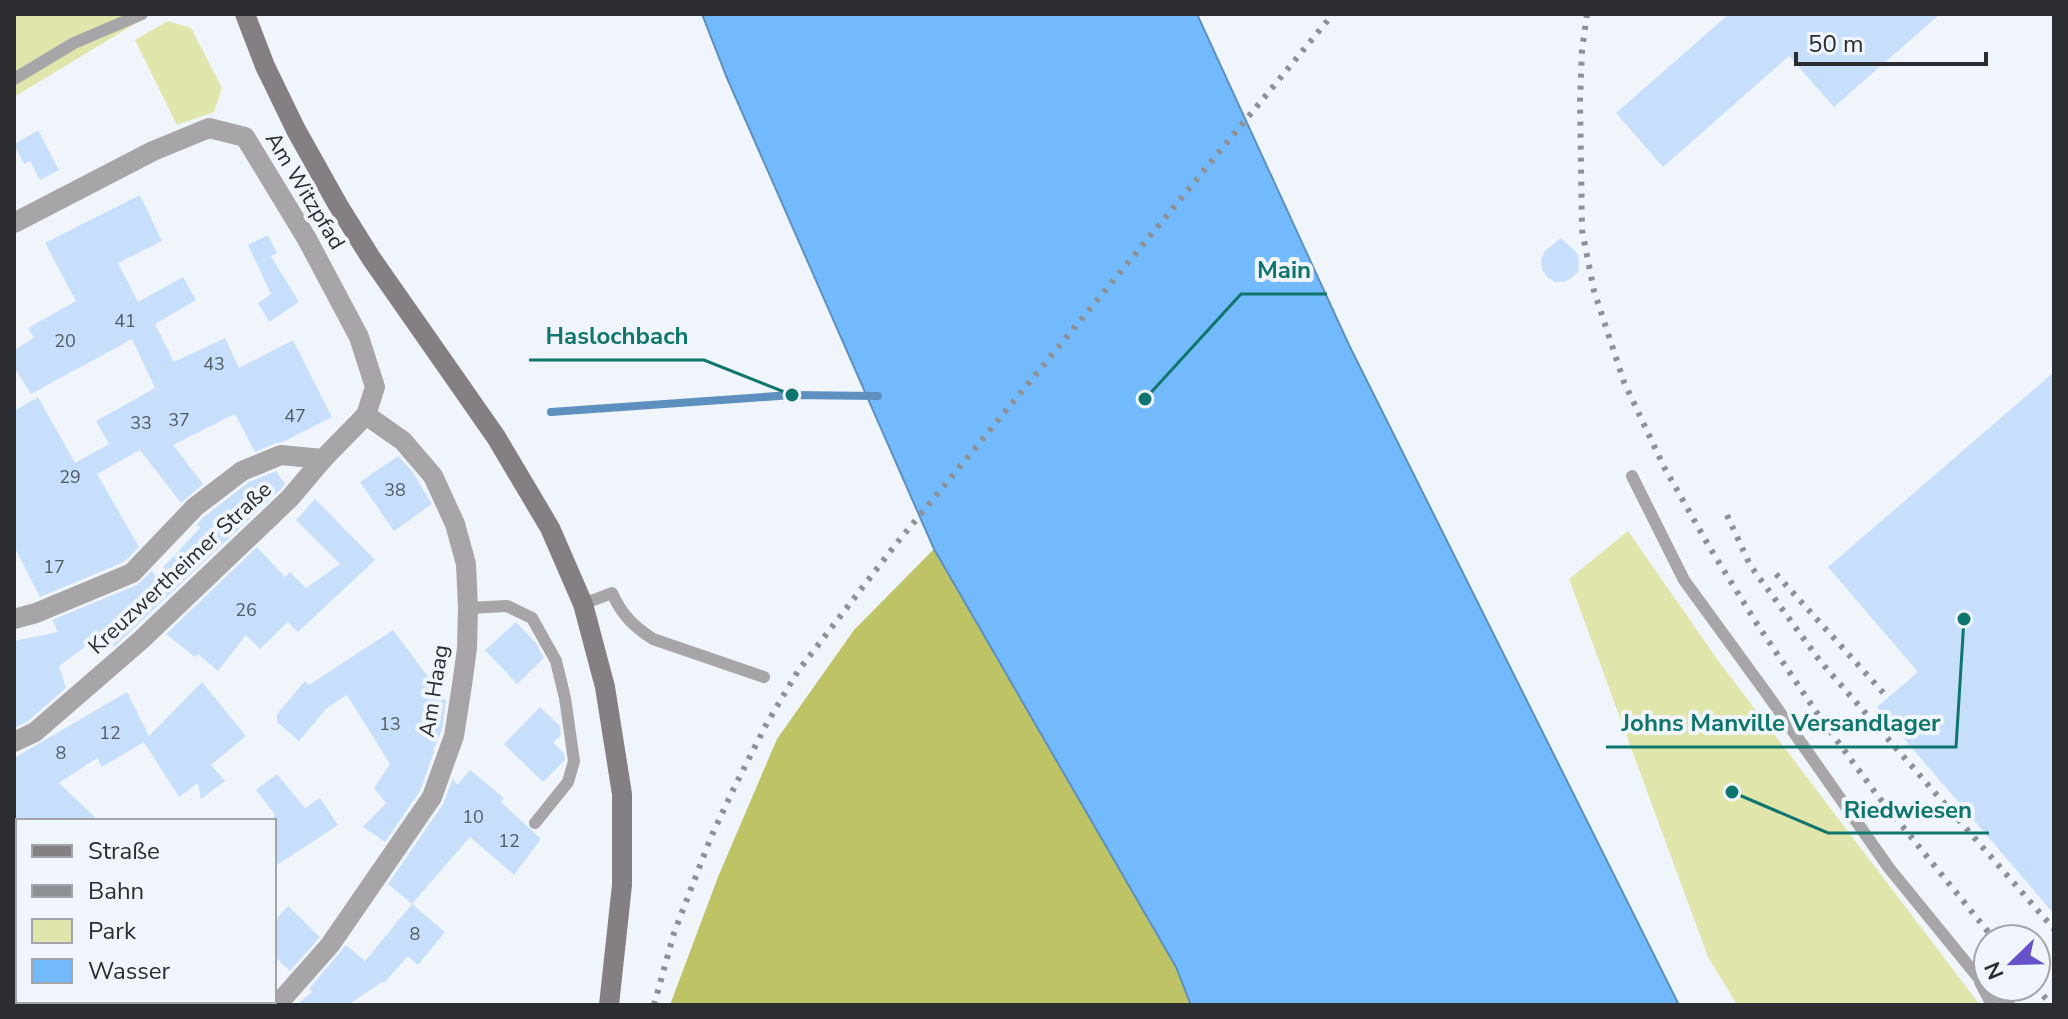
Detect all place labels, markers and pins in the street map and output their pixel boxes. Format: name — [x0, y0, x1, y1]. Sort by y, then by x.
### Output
callout: Main — [1241, 246, 1327, 294]
callout: Haslochbach — [529, 312, 704, 360]
callout: Johns Manville Versandlager — [1606, 699, 1956, 747]
callout: Riedwiesen — [1828, 785, 1989, 833]

